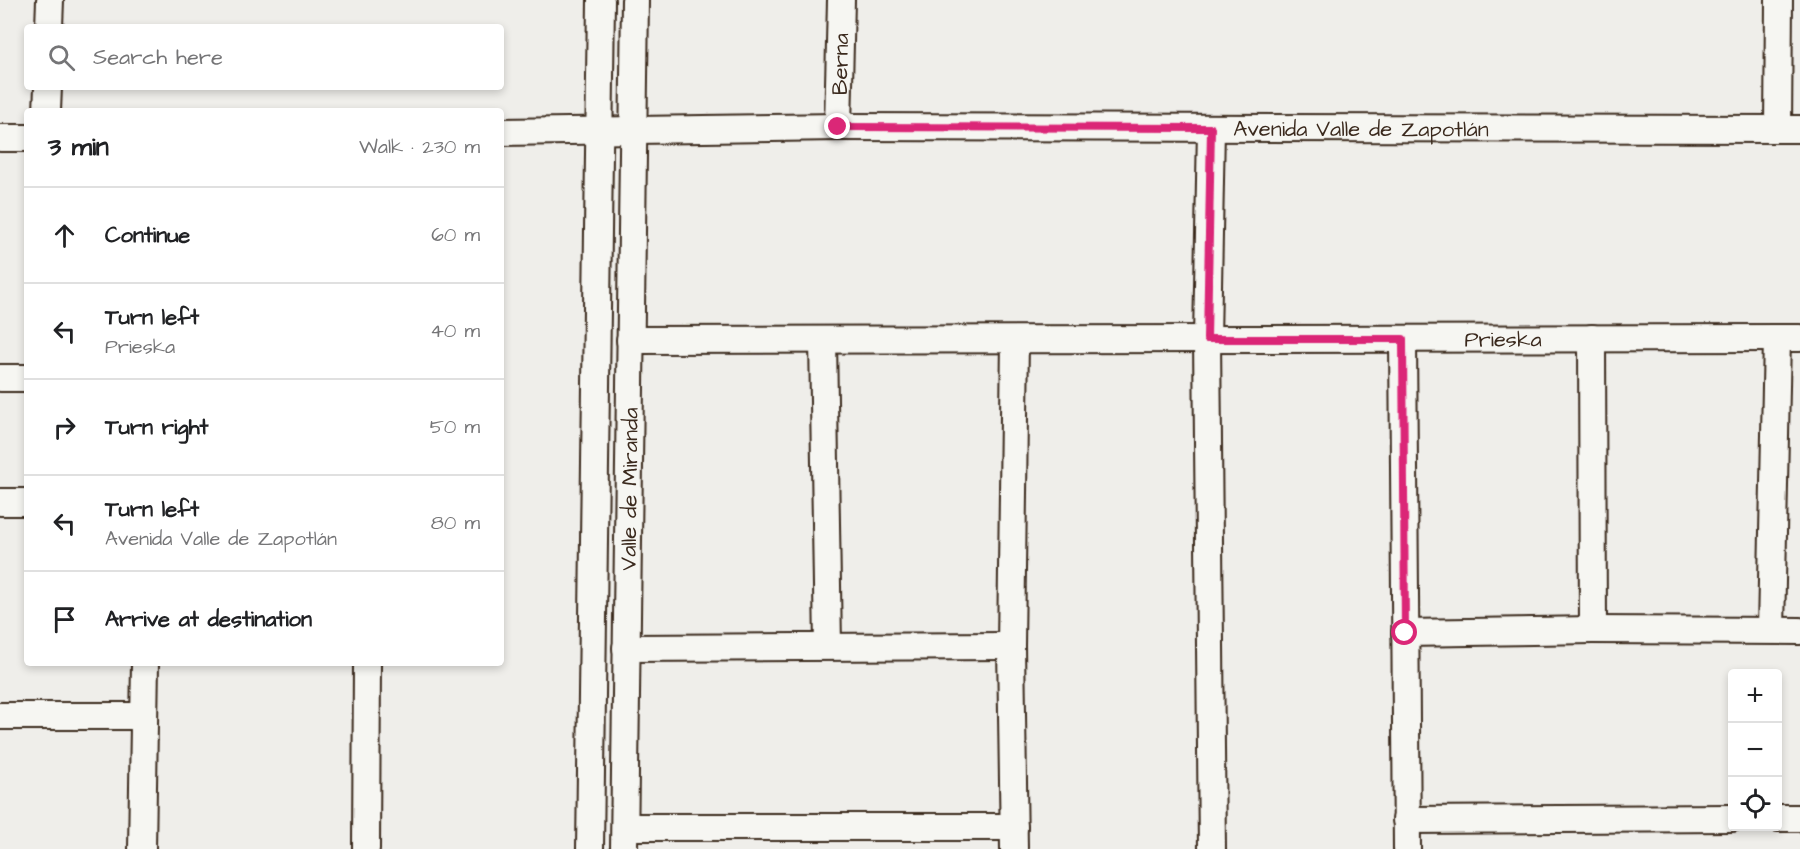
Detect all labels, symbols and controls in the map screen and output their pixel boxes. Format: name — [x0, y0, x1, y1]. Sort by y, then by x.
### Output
search box — [24, 24, 504, 90]
street label: Berna — [825, 33, 857, 95]
icon: search — [45, 41, 78, 74]
text: Search here — [93, 42, 223, 73]
route end — [824, 113, 850, 139]
street label: Avenida Valle de Zapotlán — [1233, 114, 1489, 145]
text: 3 min — [48, 129, 109, 165]
text: Walk · 230 m — [359, 133, 480, 161]
icon: ahead — [48, 219, 81, 252]
text: Continue — [105, 220, 190, 251]
text: 60 m — [431, 221, 480, 249]
text: Turn left — [105, 302, 199, 333]
icon: left — [48, 315, 81, 348]
text: 40 m — [430, 317, 480, 345]
street label: Prieska — [1464, 324, 1542, 356]
text: Prieska — [105, 333, 175, 361]
street label: Valle de Miranda — [614, 407, 647, 571]
icon: right — [48, 411, 81, 444]
text: Turn right — [105, 412, 208, 443]
text: 50 m — [430, 413, 480, 441]
text: Turn left — [105, 494, 199, 525]
icon: left — [48, 507, 81, 540]
text: 80 m — [431, 509, 480, 537]
text: Avenida Valle de Zapotlán — [105, 525, 337, 553]
icon: arrive — [48, 603, 81, 636]
text: Arrive at destination — [105, 604, 312, 635]
route start — [1391, 619, 1417, 645]
map controls — [1728, 669, 1782, 831]
button: + — [1728, 669, 1782, 723]
button: − — [1728, 723, 1782, 777]
button: locate — [1728, 777, 1782, 831]

